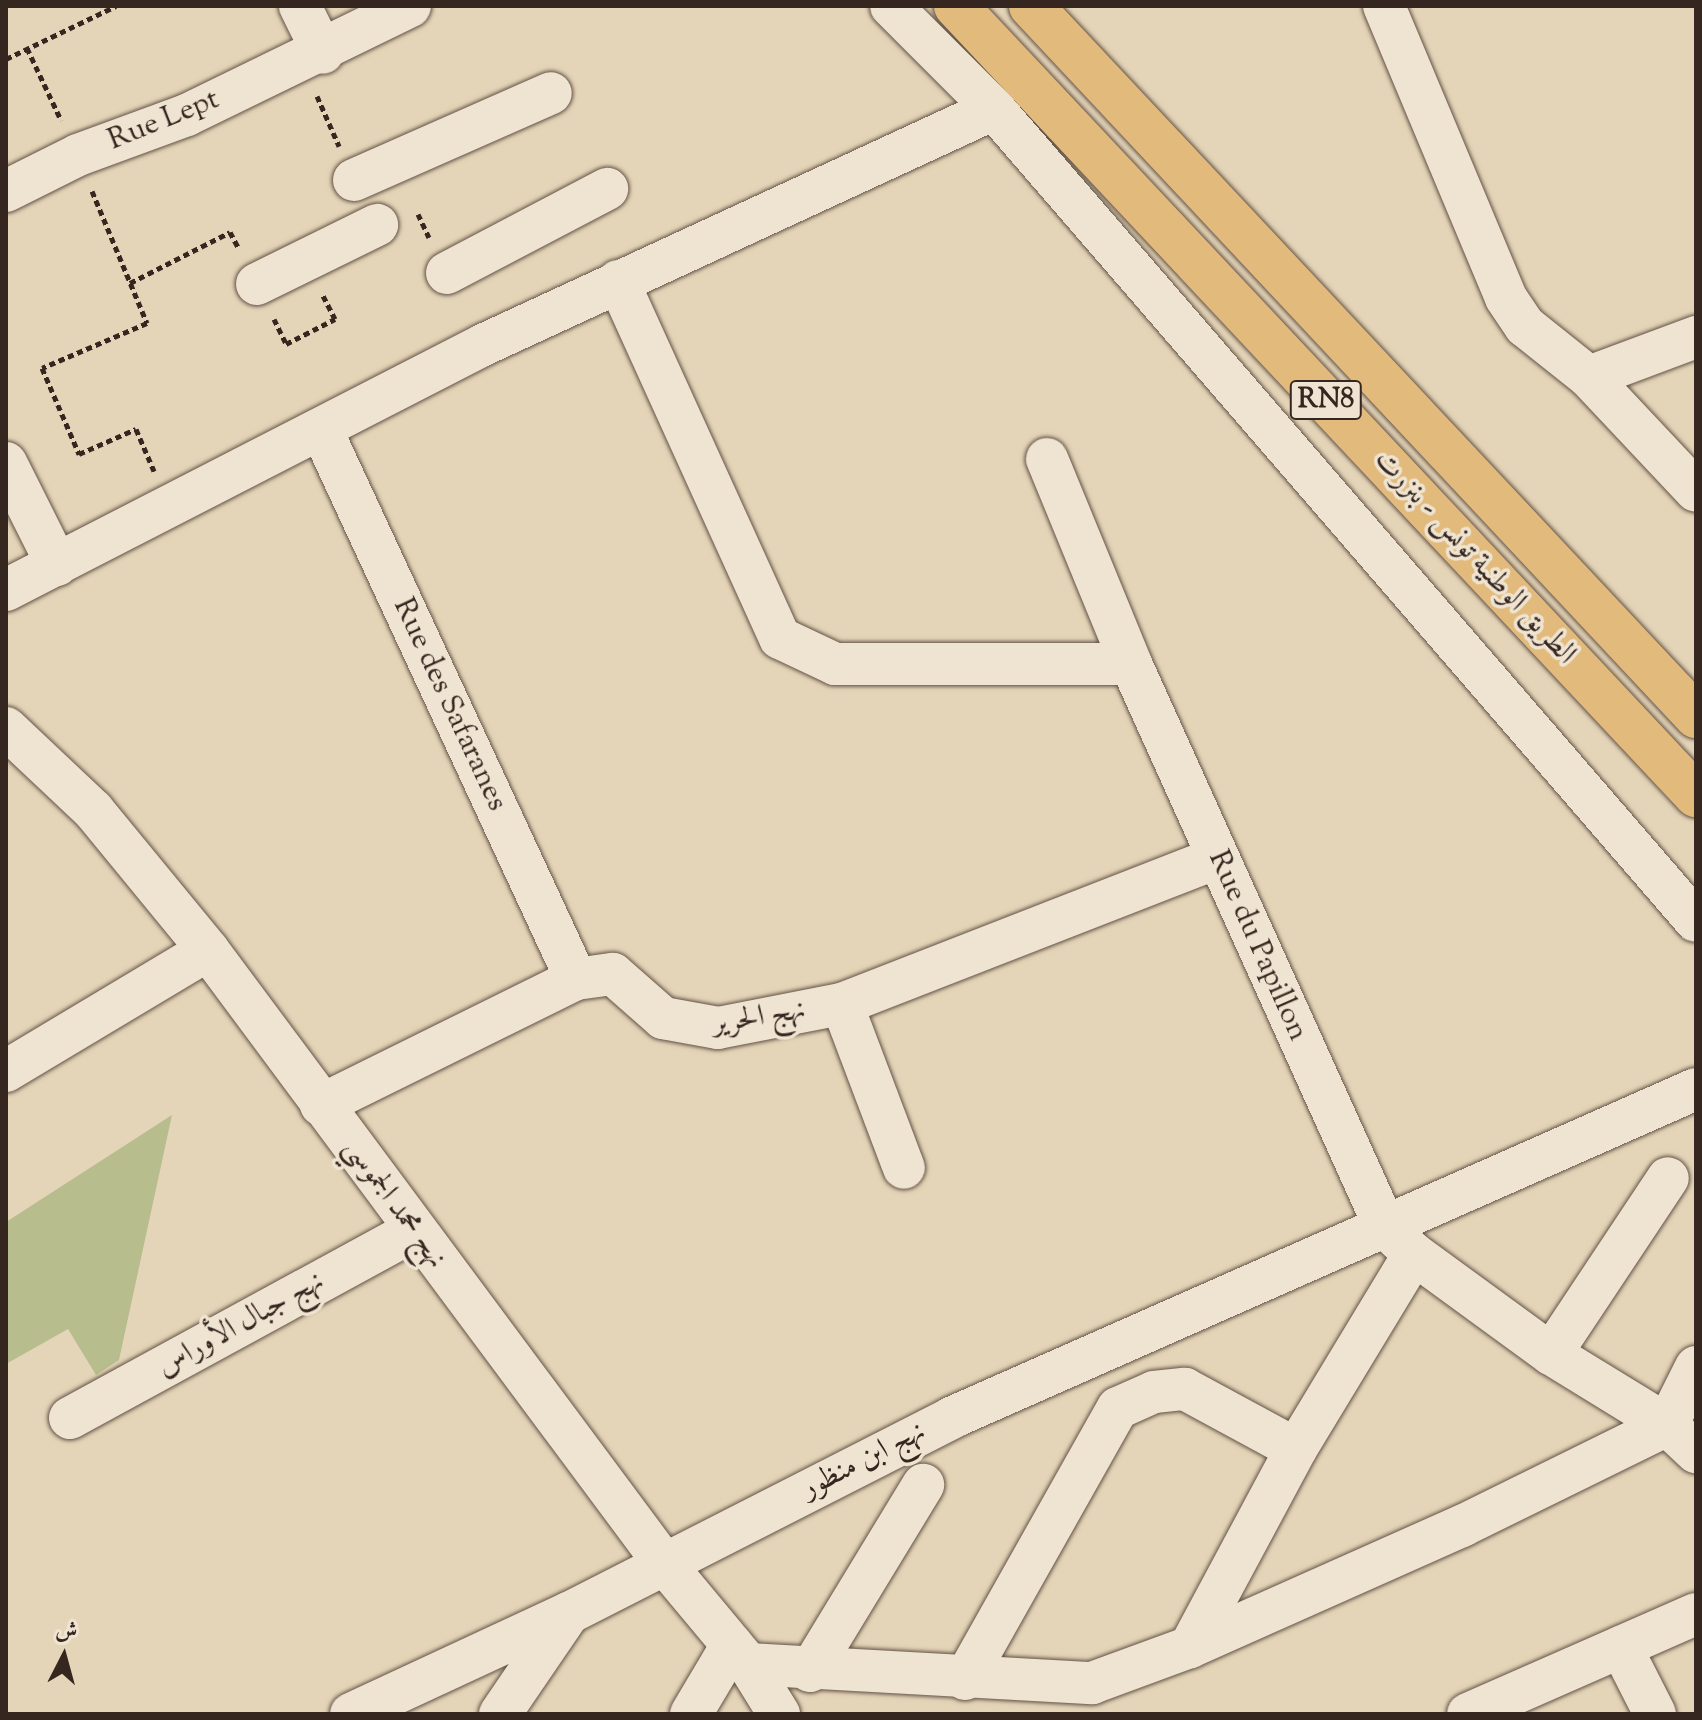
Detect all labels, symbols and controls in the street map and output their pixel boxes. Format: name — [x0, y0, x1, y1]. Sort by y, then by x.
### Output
street label: Rue Lept — [103, 82, 225, 160]
road number: RN8 — [1288, 376, 1364, 424]
street label: الطريق الوطنية تونس - بنزرت — [1365, 443, 1583, 673]
street label: Rue des Safaranes — [384, 593, 514, 817]
street label: Rue du Papillon — [1199, 845, 1315, 1047]
street label: نهج الحرير — [710, 993, 808, 1043]
street label: نهج محمد الجموسي — [335, 1132, 453, 1276]
street label: نهج جبال الأوراس — [151, 1264, 331, 1386]
street label: نهج ابن منظور — [796, 1414, 932, 1508]
text: ش — [54, 1615, 79, 1649]
north arrow — [24, 1616, 104, 1696]

